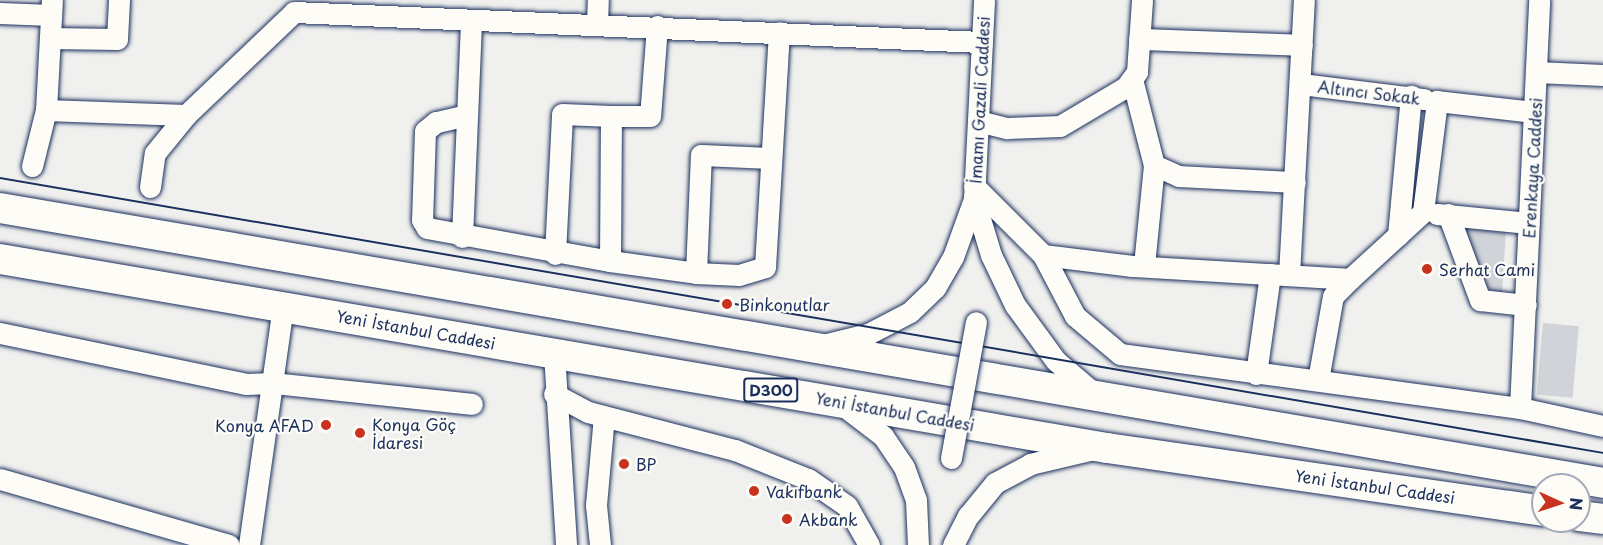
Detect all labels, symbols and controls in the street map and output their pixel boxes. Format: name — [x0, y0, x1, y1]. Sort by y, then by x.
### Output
street label: İmamı Gazali Caddesi — [965, 14, 993, 186]
street label: Altıncı Sokak — [1316, 76, 1422, 108]
street label: Erenkaya Caddesi — [1519, 98, 1545, 238]
place label: Serhat Cami — [1439, 259, 1536, 279]
marker: Serhat Cami — [1420, 262, 1434, 276]
place label: Binkonutlar — [739, 294, 830, 314]
marker: Binkonutlar — [720, 297, 734, 311]
street label: Yeni İstanbul Caddesi — [335, 306, 497, 352]
road number: D300 — [742, 378, 800, 402]
street label: Yeni İstanbul Caddesi — [814, 388, 976, 434]
place label: Konya Göç İdaresi — [372, 414, 456, 452]
place label: Konya AFAD — [215, 415, 314, 435]
marker: Konya AFAD — [319, 418, 333, 432]
marker: Konya Göç İdaresi — [353, 426, 367, 440]
place label: BP — [636, 454, 656, 474]
marker: BP — [617, 457, 631, 471]
street label: Yeni İstanbul Caddesi — [1294, 465, 1456, 507]
north arrow — [1531, 473, 1591, 533]
place label: Vakıfbank — [766, 481, 842, 501]
marker: Vakıfbank — [747, 484, 761, 498]
text: N — [1565, 497, 1589, 511]
place label: Akbank — [799, 509, 858, 529]
marker: Akbank — [780, 512, 794, 526]

